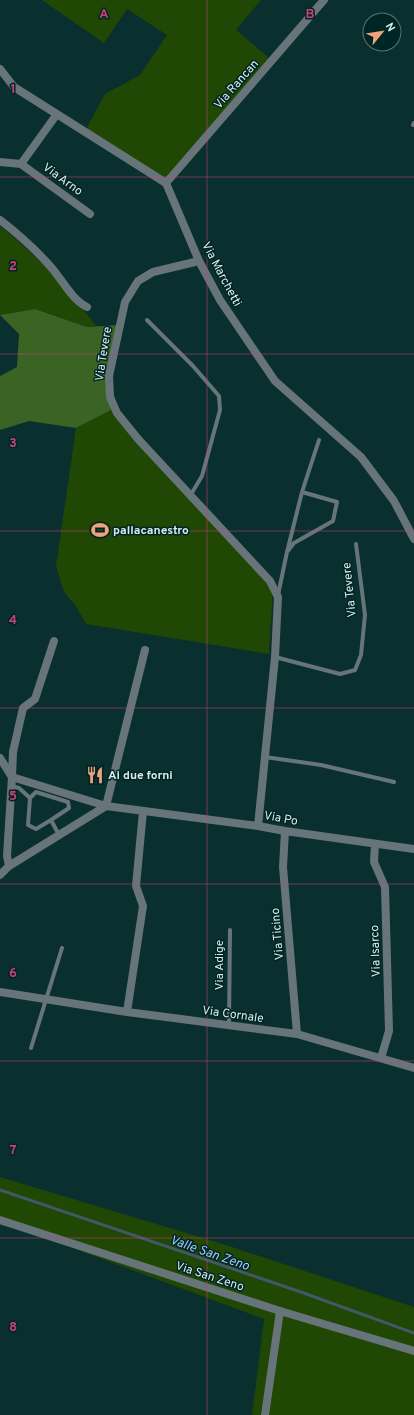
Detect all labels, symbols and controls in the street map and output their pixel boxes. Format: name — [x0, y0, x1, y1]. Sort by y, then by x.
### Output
text: A — [99, 7, 109, 23]
text: B — [306, 7, 315, 23]
north arrow — [362, 12, 402, 52]
text: N — [382, 21, 398, 34]
street label: Via Rancan — [211, 57, 263, 113]
text: 1 — [10, 82, 16, 98]
street label: Via Arno — [39, 160, 86, 200]
street label: Via Marchetti — [197, 239, 245, 310]
text: 2 — [9, 259, 17, 275]
street label: Via Tevere — [92, 326, 116, 383]
text: 3 — [9, 436, 17, 452]
sports icon: pallacanestro — [90, 520, 110, 540]
place label: pallacanestro — [113, 523, 189, 539]
street label: Via Tevere — [339, 562, 361, 618]
text: 4 — [9, 613, 17, 629]
restaurant icon: Ai due forni — [85, 765, 105, 785]
place label: Ai due forni — [108, 768, 173, 784]
text: 5 — [9, 789, 17, 805]
street label: Via Po — [263, 808, 299, 830]
street label: Via Ticino — [268, 907, 288, 961]
street label: Via Isarco — [367, 924, 385, 977]
street label: Via Adige — [212, 940, 228, 990]
text: 6 — [9, 966, 17, 982]
street label: Via Cornale — [201, 1003, 265, 1027]
text: 7 — [10, 1143, 17, 1159]
water label: Valle San Zeno — [168, 1233, 251, 1275]
street label: Via San Zeno — [173, 1258, 246, 1296]
text: 8 — [9, 1320, 17, 1336]

